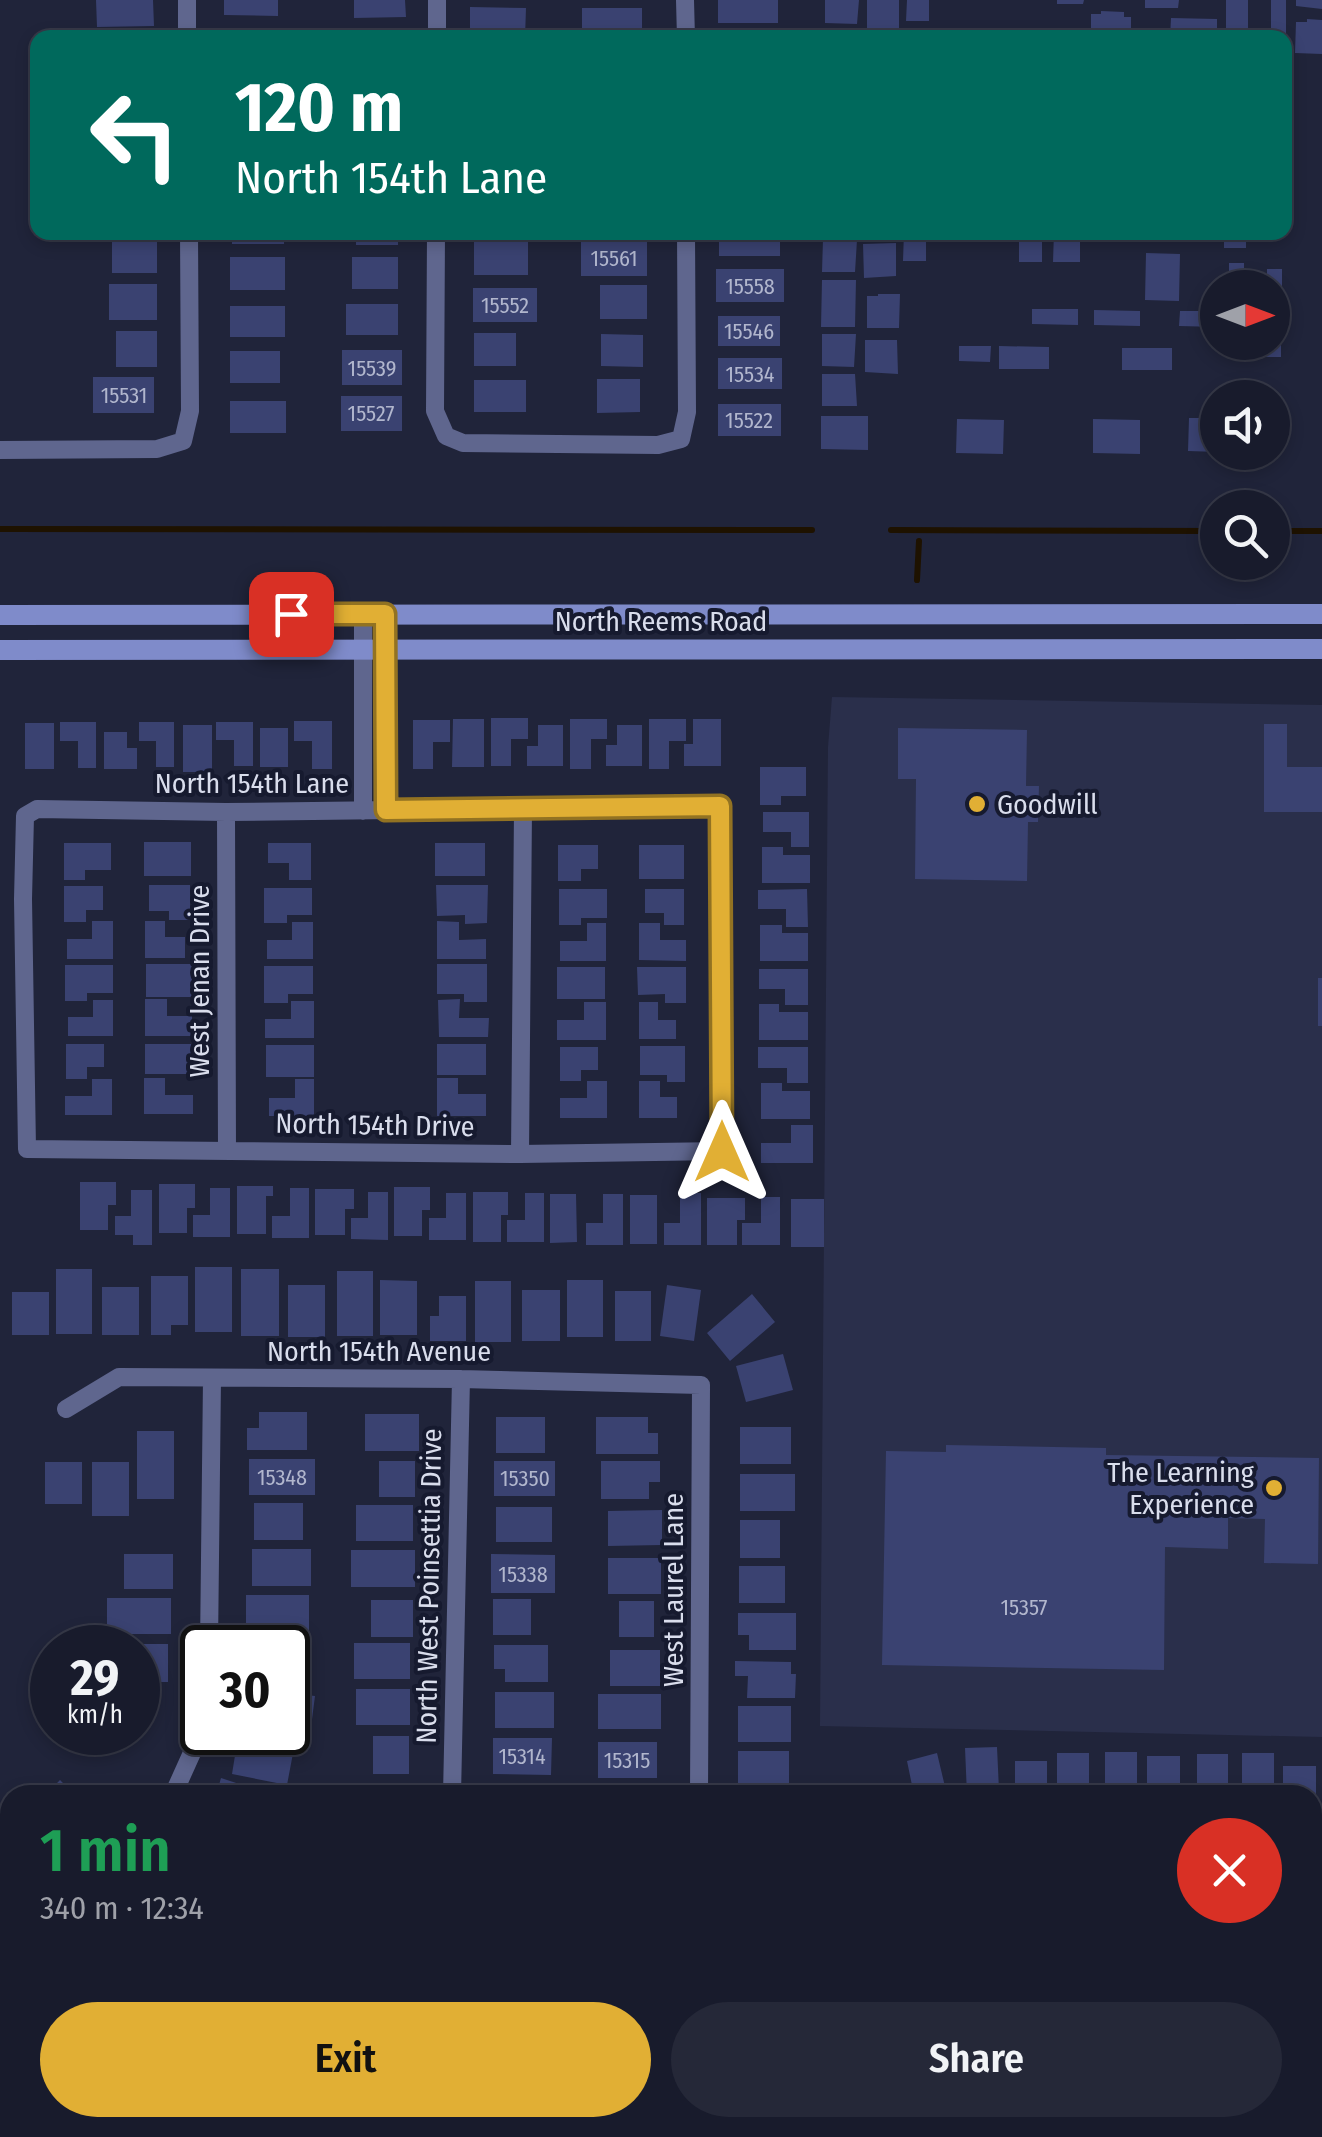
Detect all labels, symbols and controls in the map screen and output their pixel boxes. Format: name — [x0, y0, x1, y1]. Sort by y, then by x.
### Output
text: 120 m — [235, 66, 403, 150]
icon: left — [70, 70, 200, 200]
text: North 154th Lane — [235, 151, 547, 205]
house number: 15561 — [590, 245, 638, 272]
north arrow — [1200, 270, 1290, 360]
map controls — [1200, 270, 1290, 580]
house number: 15558 — [725, 273, 775, 300]
house number: 15552 — [481, 292, 529, 319]
house number: 15546 — [724, 318, 774, 345]
house number: 15539 — [348, 355, 396, 382]
house number: 15534 — [726, 361, 775, 388]
button: sound — [1200, 380, 1290, 470]
house number: 15531 — [101, 382, 147, 409]
house number: 15527 — [348, 400, 395, 427]
house number: 15522 — [725, 407, 773, 434]
button: search — [1200, 490, 1290, 580]
pin — [249, 572, 334, 657]
icon: arrive — [264, 587, 319, 642]
street label: North Reems Road — [555, 605, 767, 638]
street label: North 154th Lane — [155, 767, 349, 800]
place label: Goodwill — [997, 788, 1098, 821]
marker: Goodwill — [966, 793, 988, 815]
street label: West Jenan Drive — [183, 885, 216, 1077]
position arrow — [670, 1100, 774, 1204]
street label: North 154th Drive — [275, 1107, 475, 1143]
street label: North 154th Avenue — [267, 1335, 491, 1368]
street label: North West Poinsettia Drive — [410, 1428, 448, 1744]
place label: The Learning Experience — [1107, 1456, 1255, 1521]
house number: 15348 — [257, 1464, 307, 1491]
house number: 15350 — [500, 1465, 550, 1492]
marker: The Learning Experience — [1263, 1477, 1285, 1499]
street label: West Laurel Lane — [657, 1493, 690, 1687]
house number: 15338 — [498, 1561, 548, 1588]
house number: 15357 — [1001, 1594, 1048, 1621]
speed limit sign: 30 — [180, 1625, 310, 1755]
text: 29 — [71, 1648, 119, 1708]
text: km/h — [67, 1700, 123, 1730]
house number: 15314 — [498, 1743, 546, 1770]
house number: 15315 — [604, 1747, 650, 1774]
text: 1 min — [40, 1815, 171, 1887]
button: close — [1177, 1818, 1282, 1923]
text: 340 m · 12:34 — [40, 1889, 204, 1927]
button: Exit — [40, 2002, 651, 2117]
button: Share — [671, 2002, 1282, 2117]

